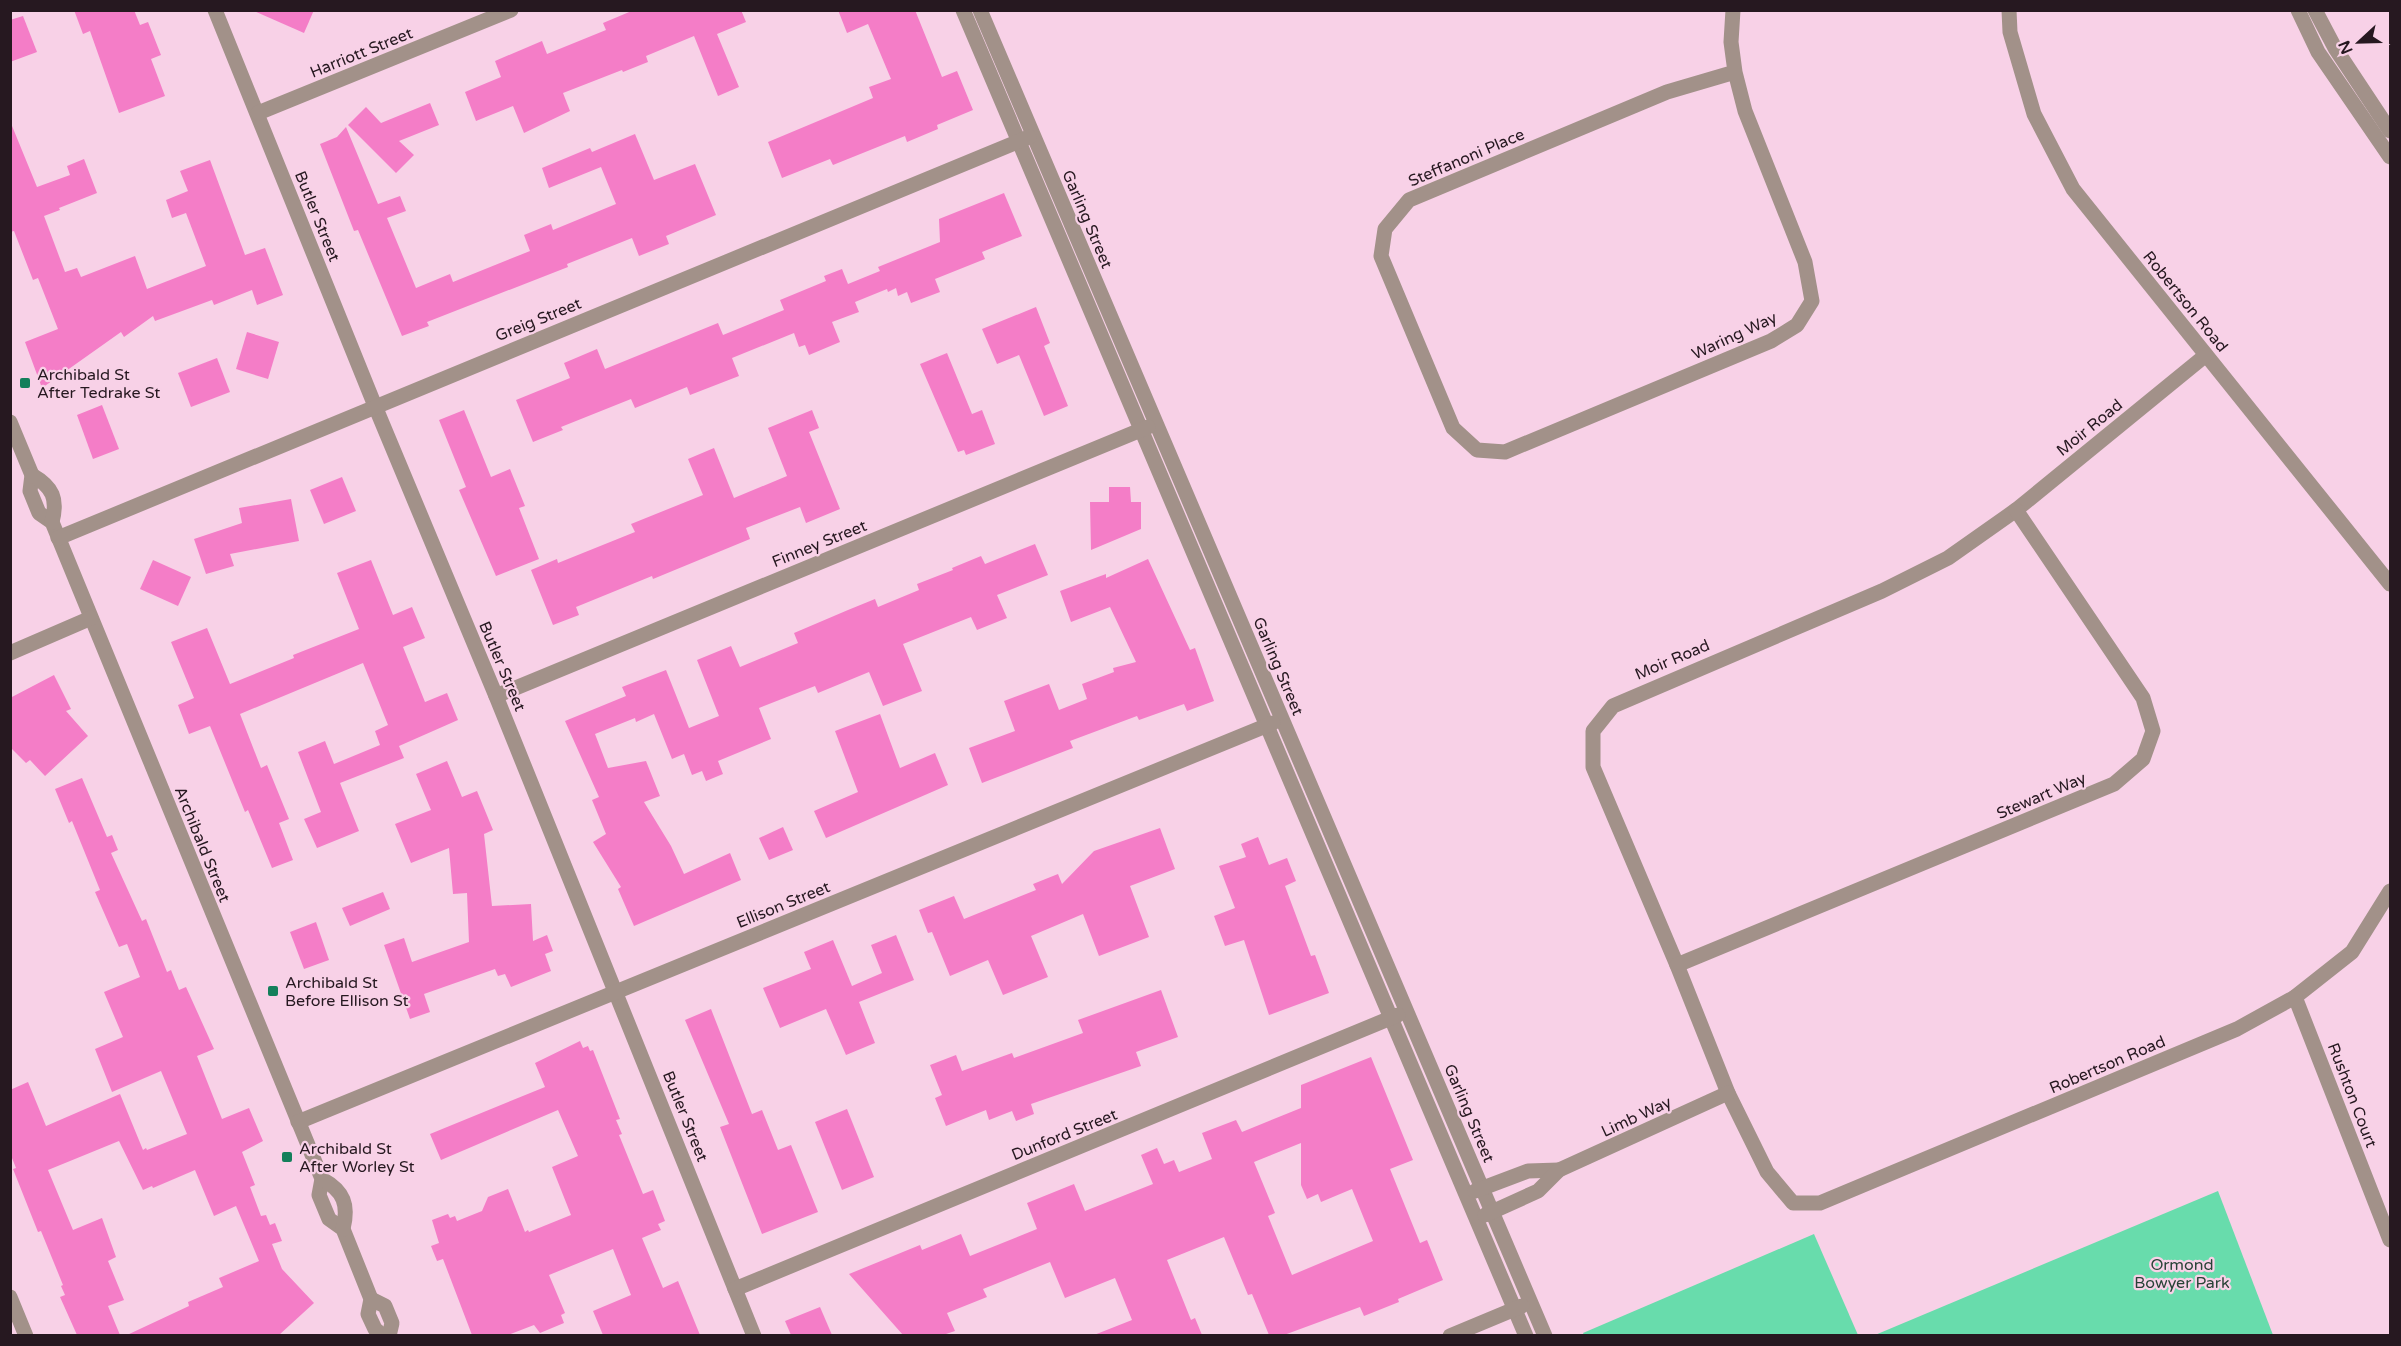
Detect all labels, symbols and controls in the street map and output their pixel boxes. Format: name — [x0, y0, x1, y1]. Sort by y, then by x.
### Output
north arrow — [2329, 12, 2389, 72]
street label: Harriott Street — [307, 23, 416, 83]
text: N — [2334, 38, 2358, 57]
street label: Steffanoni Place — [1405, 124, 1527, 191]
street label: Garling Street — [1057, 167, 1117, 272]
street label: Butler Street — [290, 168, 344, 265]
street label: Robertson Road — [2138, 247, 2232, 356]
street label: Greig Street — [492, 294, 584, 346]
street label: Waring Way — [1689, 307, 1781, 364]
place label: Archibald St After Tedrake St — [37, 365, 160, 403]
marker: Archibald St After Tedrake St — [18, 376, 32, 390]
street label: Moir Road — [2052, 395, 2127, 461]
street label: Finney Street — [769, 516, 870, 572]
street label: Garling Street — [1248, 614, 1308, 719]
street label: Butler Street — [474, 618, 530, 714]
street label: Moir Road — [1632, 635, 1713, 685]
street label: Stewart Way — [1994, 768, 2090, 824]
street label: Archibald Street — [170, 784, 234, 905]
street label: Ellison Street — [734, 877, 833, 933]
place label: Archibald St Before Ellison St — [285, 973, 409, 1011]
marker: Archibald St Before Ellison St — [266, 984, 280, 998]
street label: Robertson Road — [2046, 1031, 2168, 1098]
street label: Rushton Court — [2323, 1040, 2381, 1151]
street label: Garling Street — [1439, 1061, 1499, 1166]
street label: Butler Street — [658, 1068, 712, 1165]
street label: Limb Way — [1598, 1092, 1675, 1142]
street label: Dunford Street — [1009, 1105, 1120, 1165]
place label: Archibald St After Worley St — [299, 1139, 415, 1177]
marker: Archibald St After Worley St — [280, 1150, 294, 1164]
park label: Ormond Bowyer Park — [2134, 1255, 2230, 1293]

